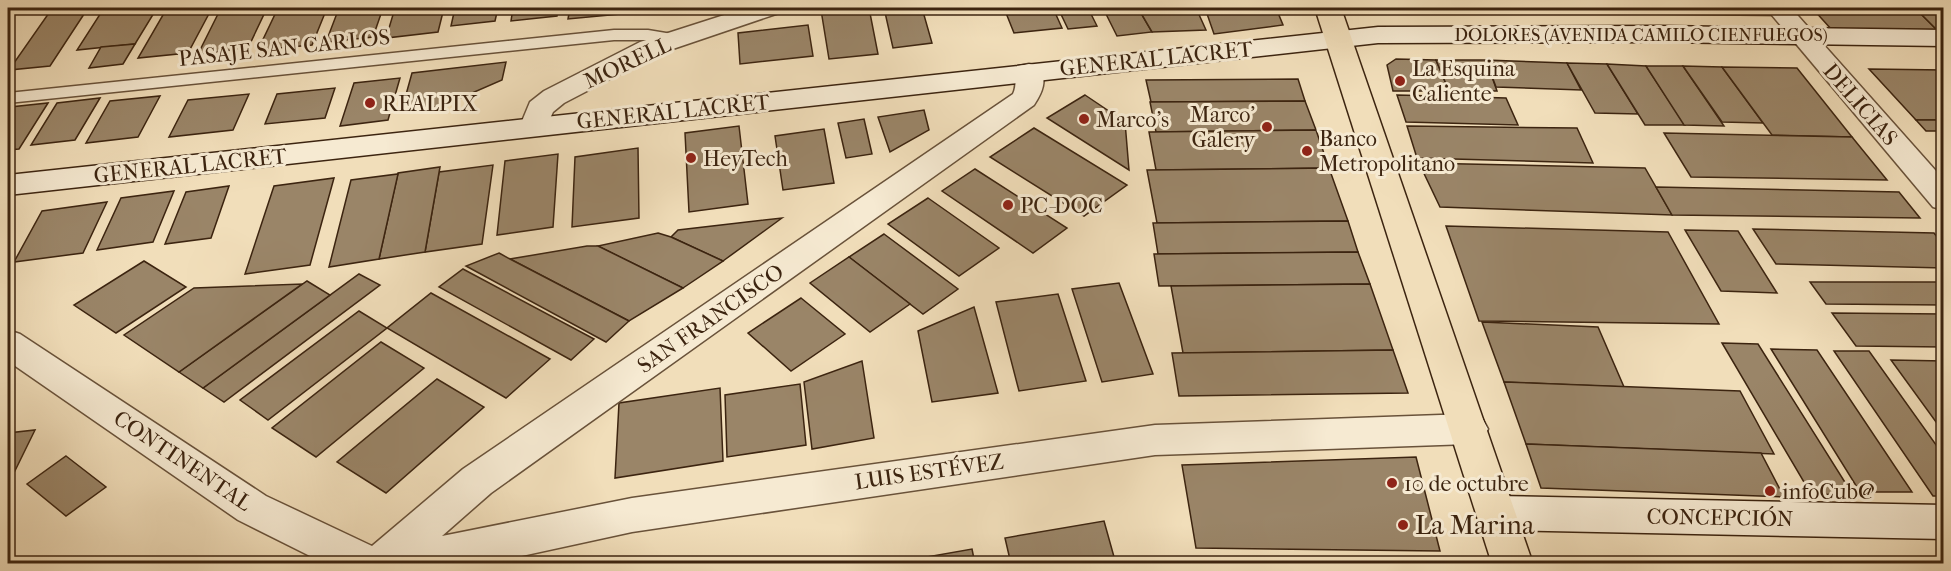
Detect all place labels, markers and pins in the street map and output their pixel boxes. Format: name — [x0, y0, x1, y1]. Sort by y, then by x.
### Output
place label: La Esquina Caliente — [1412, 56, 1516, 107]
marker: La Esquina Caliente — [1393, 74, 1407, 88]
place label: REALPIX — [382, 91, 478, 117]
marker: REALPIX — [363, 96, 377, 110]
place label: Marco' Galery — [1190, 102, 1256, 153]
place label: Marco's — [1096, 107, 1169, 133]
marker: Marco's — [1077, 112, 1091, 126]
marker: Marco' Galery — [1260, 120, 1274, 134]
place label: Banco Metropolitano — [1319, 126, 1455, 177]
marker: Banco Metropolitano — [1300, 144, 1314, 158]
place label: HeyTech — [703, 146, 788, 172]
marker: HeyTech — [684, 151, 698, 165]
place label: PC-DOC — [1020, 193, 1103, 219]
marker: PC-DOC — [1001, 198, 1015, 212]
place label: 10 de octubre — [1404, 471, 1529, 497]
marker: 10 de octubre — [1385, 476, 1399, 490]
place label: infoCub@ — [1782, 479, 1874, 505]
marker: infoCub@ — [1763, 484, 1777, 498]
place label: La Marina — [1415, 509, 1535, 541]
marker: La Marina — [1396, 518, 1410, 532]

